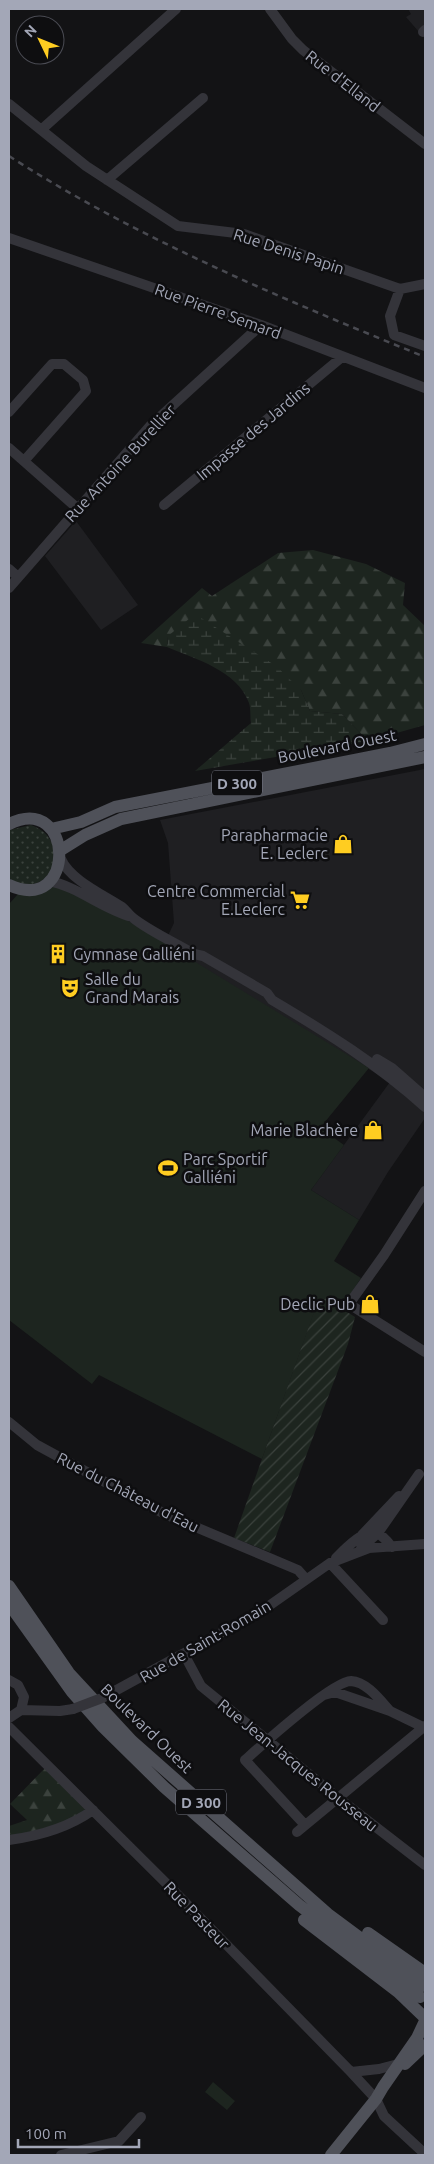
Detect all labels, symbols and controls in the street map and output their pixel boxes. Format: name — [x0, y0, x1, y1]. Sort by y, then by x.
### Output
north arrow — [15, 15, 65, 65]
text: N — [21, 22, 40, 40]
street label: Rue d'Elland — [302, 47, 384, 115]
street label: Rue Denis Papin — [231, 225, 347, 277]
street label: Rue Pierre Semard — [152, 280, 284, 342]
street label: Impasse des Jardins — [193, 378, 313, 484]
street label: Rue Antoine Burellier — [61, 401, 179, 525]
street label: Boulevard Ouest — [276, 726, 398, 766]
road number: D 300 — [212, 770, 262, 796]
place label: Parapharmacie E. Leclerc — [221, 826, 329, 862]
shop icon: Parapharmacie E. Leclerc — [332, 833, 354, 855]
place label: Centre Commercial E.Leclerc — [147, 882, 286, 918]
supermarket icon: Centre Commercial E.Leclerc — [289, 889, 311, 911]
building icon: Gymnase Galliéni — [47, 943, 69, 965]
place label: Gymnase Galliéni — [73, 945, 195, 963]
place label: Salle du Grand Marais — [85, 970, 179, 1006]
theatre icon: Salle du Grand Marais — [59, 977, 81, 999]
shop icon: Marie Blachère — [362, 1119, 384, 1141]
place label: Marie Blachère — [251, 1121, 358, 1139]
place label: Parc Sportif Galliéni — [183, 1150, 268, 1186]
sports icon: Parc Sportif Galliéni — [157, 1157, 179, 1179]
shop icon: Declic Pub — [359, 1293, 381, 1315]
place label: Declic Pub — [280, 1295, 355, 1313]
street label: Rue du Château d'Eau — [54, 1448, 202, 1536]
street label: Rue de Saint-Romain — [136, 1596, 274, 1686]
street label: Boulevard Ouest — [97, 1680, 197, 1777]
street label: Rue Jean-Jacques Rousseau — [215, 1695, 381, 1835]
road number: D 300 — [176, 1790, 226, 1814]
street label: Rue Pasteur — [160, 1878, 234, 1952]
scale bar — [18, 2116, 139, 2148]
text: 100 m — [25, 2125, 67, 2142]

